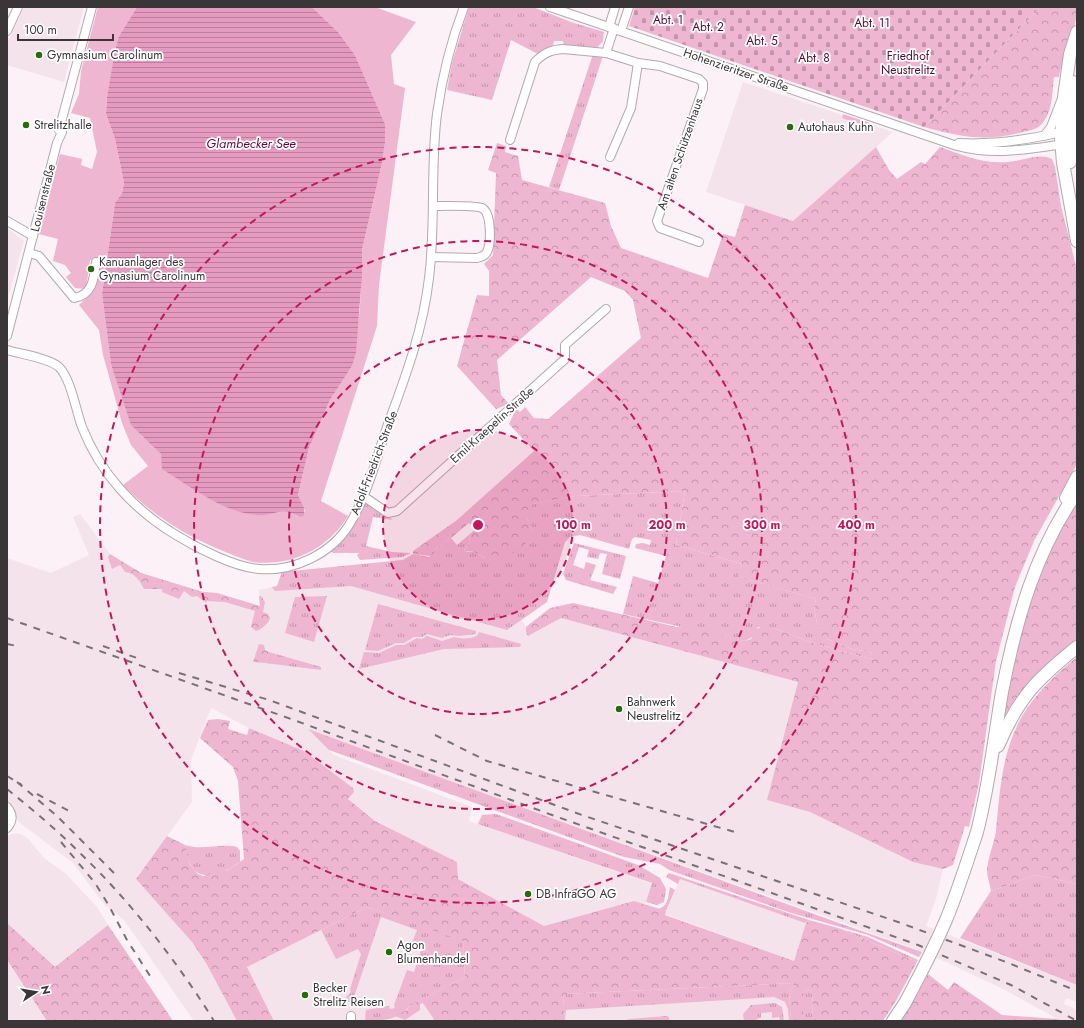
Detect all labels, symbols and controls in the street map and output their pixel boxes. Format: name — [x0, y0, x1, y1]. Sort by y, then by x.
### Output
park label: Abt. 1 — [653, 11, 683, 29]
park label: Abt. 11 — [854, 14, 890, 32]
scale bar — [18, 16, 113, 42]
park label: Abt. 2 — [692, 18, 724, 36]
text: 100 m — [24, 21, 57, 39]
park label: Abt. 5 — [746, 32, 778, 50]
street label: Hohenzieritzer Straße — [681, 44, 791, 96]
place label: Gymnasium Carolinum — [47, 46, 163, 64]
park label: Friedhof Neustrelitz — [881, 47, 935, 79]
park label: Abt. 8 — [798, 49, 830, 67]
marker: Gymnasium Carolinum — [34, 50, 44, 60]
street label: Am alten Schützenhaus — [652, 96, 708, 212]
place label: Strelitzhalle — [34, 116, 92, 134]
place label: Autohaus Kuhn — [798, 118, 874, 136]
marker: Strelitzhalle — [21, 120, 31, 130]
marker: Autohaus Kuhn — [785, 122, 795, 132]
water label: Glambecker See — [206, 134, 296, 153]
street label: Louisenstraße — [26, 162, 60, 234]
place label: Kanuanlager des Gynasium Carolinum — [99, 253, 205, 285]
marker: Kanuanlager des Gynasium Carolinum — [86, 264, 96, 274]
street label: Emil-Kraepelin-Straße — [446, 382, 538, 468]
street label: Adolf-Friedrich-Straße — [346, 408, 402, 518]
text: 100 m — [555, 516, 591, 534]
text: 200 m — [648, 516, 686, 534]
text: 300 m — [744, 516, 781, 534]
text: 400 m — [837, 516, 875, 534]
centre of rings — [471, 518, 485, 532]
place label: Bahnwerk Neustrelitz — [627, 693, 681, 725]
marker: Bahnwerk Neustrelitz — [614, 704, 624, 714]
place label: DB InfraGO AG — [536, 885, 616, 903]
marker: DB InfraGO AG — [523, 889, 533, 899]
place label: Agon Blumenhandel — [397, 936, 469, 968]
marker: Agon Blumenhandel — [384, 947, 394, 957]
north arrow — [16, 972, 56, 1012]
place label: Becker Strelitz Reisen — [313, 979, 384, 1011]
text: N — [37, 984, 55, 996]
marker: Becker Strelitz Reisen — [300, 990, 310, 1000]

